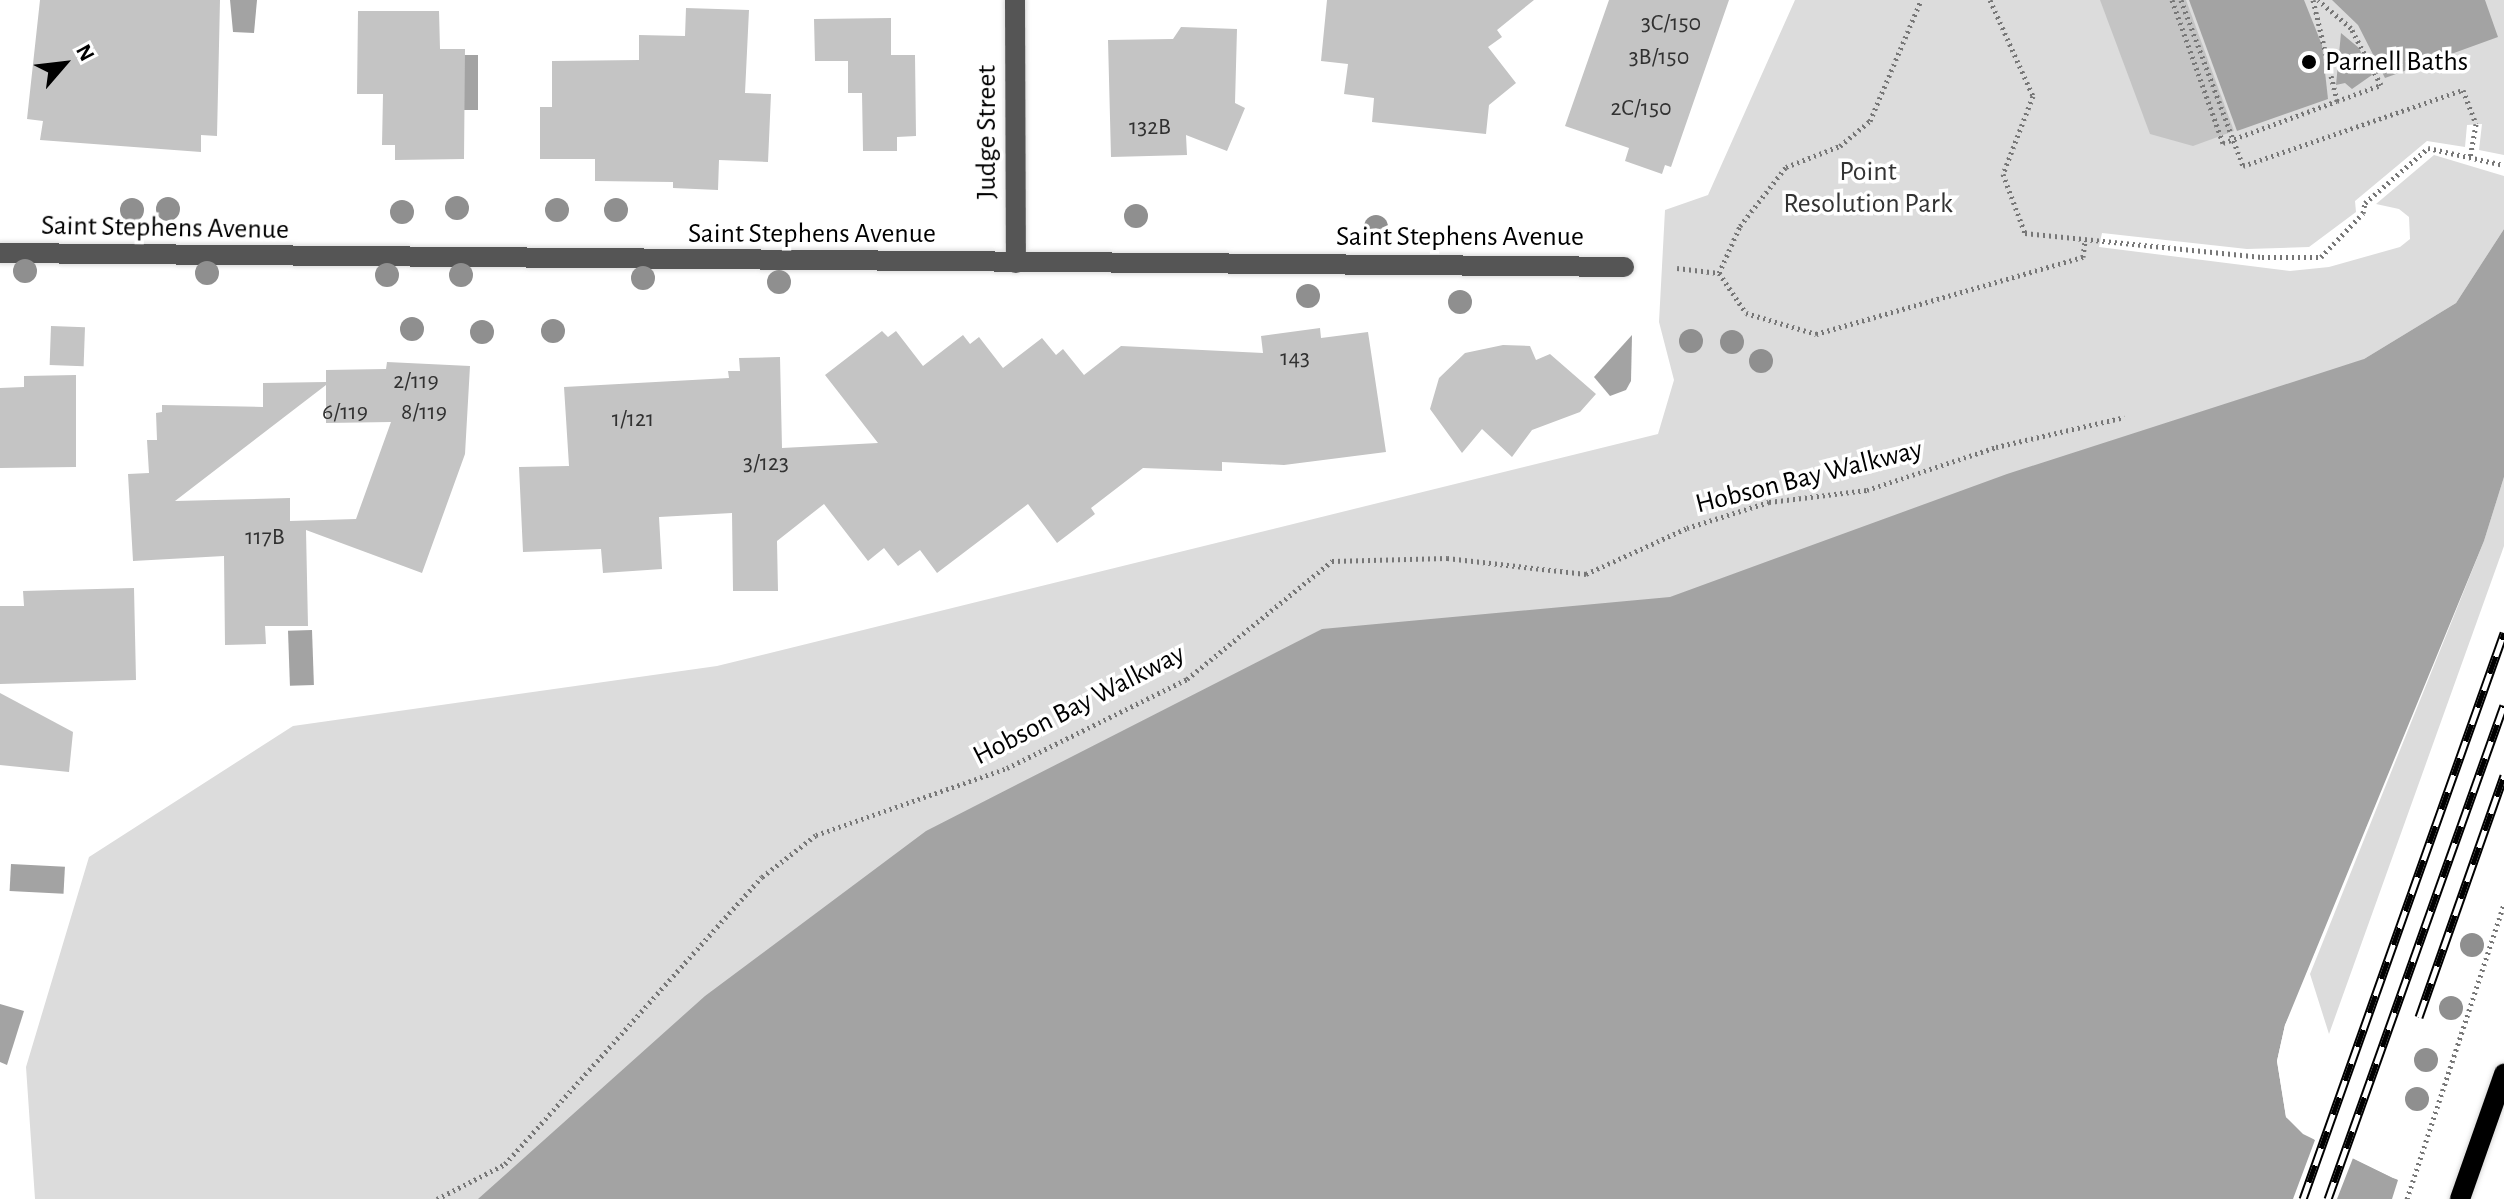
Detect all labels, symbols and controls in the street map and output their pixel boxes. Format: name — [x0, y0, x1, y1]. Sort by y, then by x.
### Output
house number: 3C/150 — [1641, 10, 1701, 38]
north arrow — [24, 24, 104, 104]
text: N — [72, 41, 98, 65]
house number: 3B/150 — [1629, 44, 1689, 72]
place label: Parnell Baths — [2325, 45, 2468, 79]
marker: Parnell Baths — [2300, 53, 2318, 71]
street label: Judge Street — [970, 65, 1004, 199]
house number: 2C/150 — [1610, 95, 1672, 123]
house number: 132B — [1129, 114, 1171, 142]
park label: Point Resolution Park — [1783, 155, 1953, 221]
street label: Saint Stephens Avenue — [41, 209, 289, 247]
street label: Saint Stephens Avenue — [688, 217, 936, 251]
street label: Saint Stephens Avenue — [1336, 220, 1584, 254]
house number: 143 — [1280, 345, 1310, 373]
house number: 2/119 — [393, 368, 439, 396]
house number: 6/119 — [322, 399, 368, 427]
house number: 8/119 — [401, 399, 447, 427]
house number: 1/121 — [612, 406, 654, 434]
street label: Hobson Bay Walkway — [1692, 433, 1926, 521]
house number: 3/123 — [743, 450, 789, 478]
house number: 117B — [245, 524, 285, 552]
street label: Hobson Bay Walkway — [968, 637, 1190, 773]

